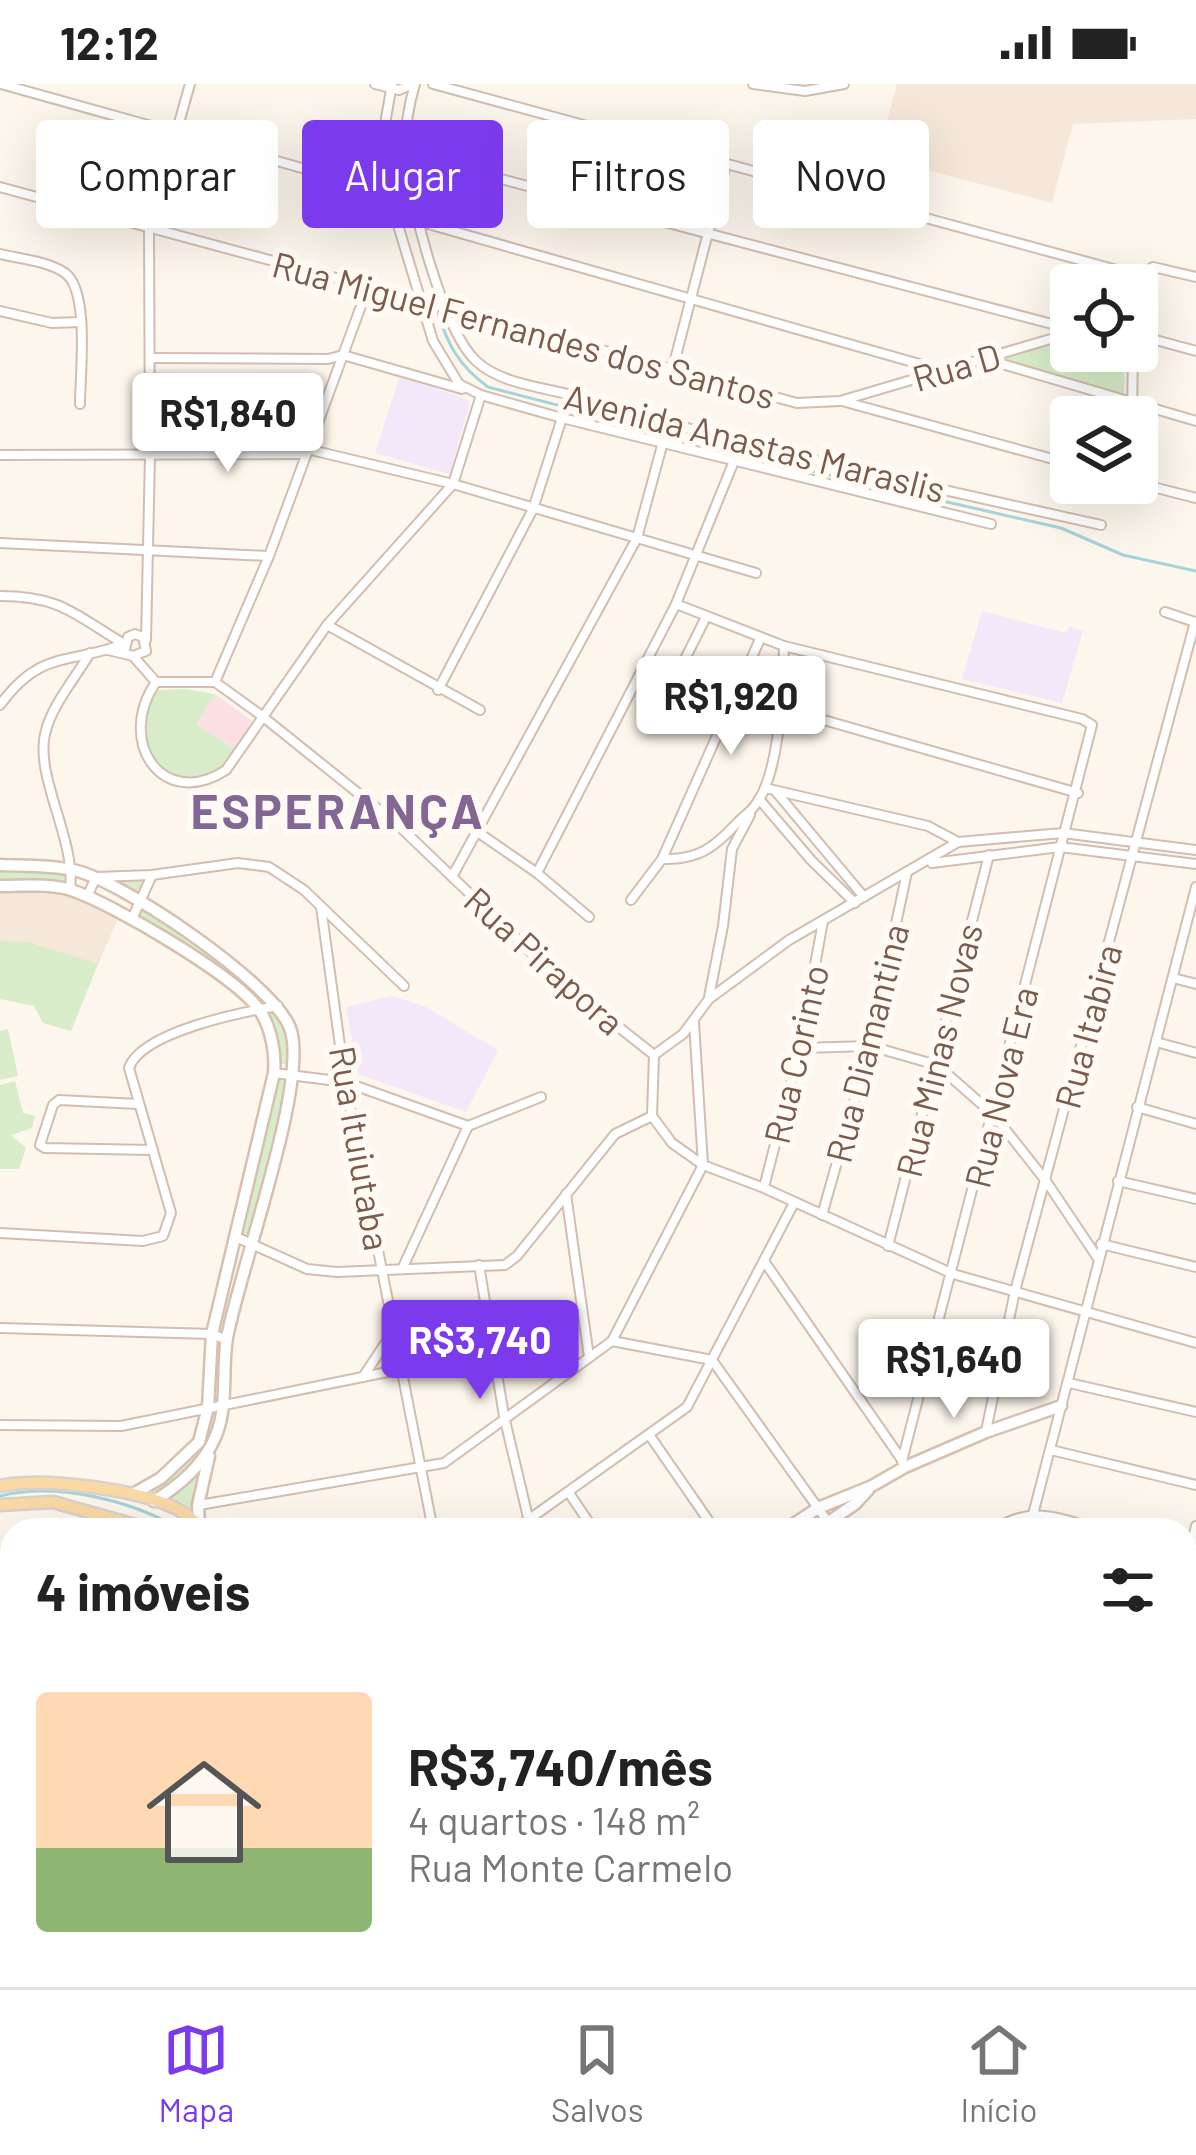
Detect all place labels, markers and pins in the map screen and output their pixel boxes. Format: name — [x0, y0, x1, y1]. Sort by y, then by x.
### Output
pin: R$1,840 — [117, 373, 339, 475]
pin: R$1,920 — [620, 656, 842, 758]
pin: R$3,740 — [369, 1300, 591, 1402]
pin: R$1,640 — [843, 1319, 1065, 1421]

